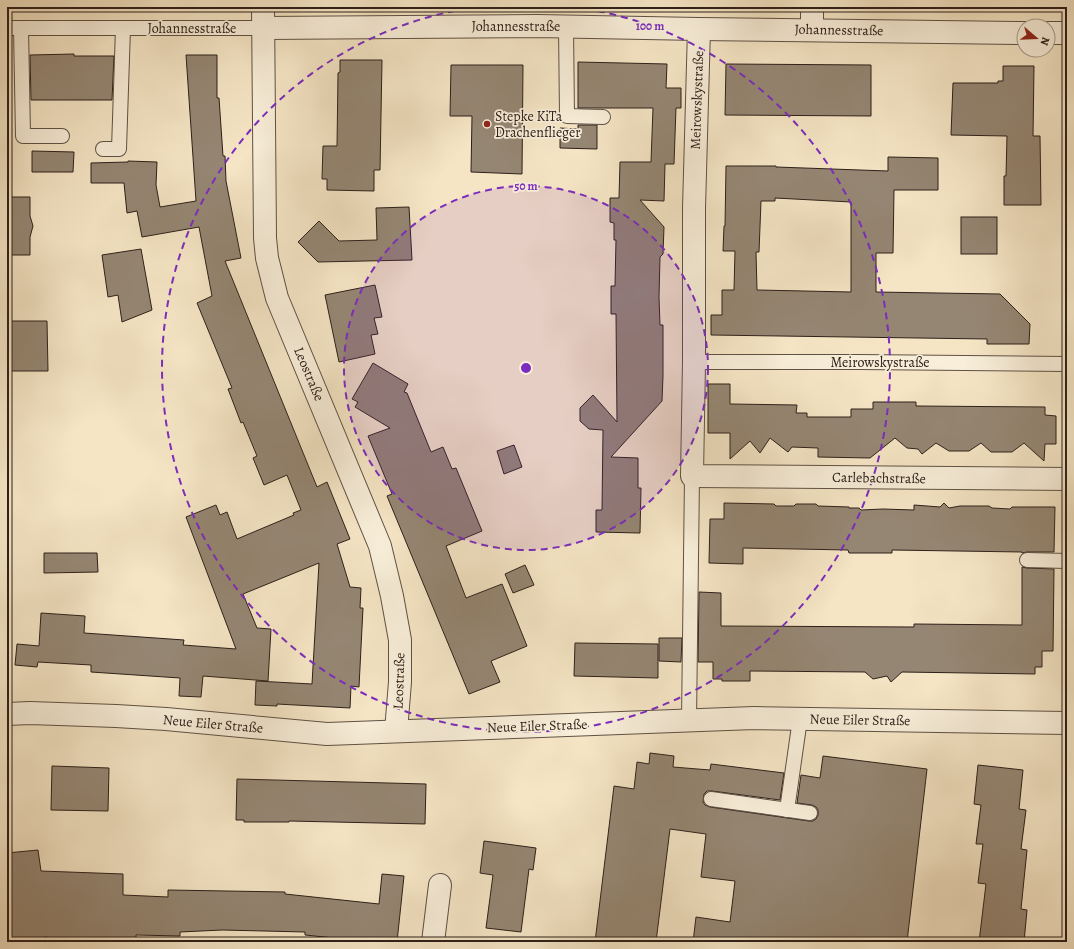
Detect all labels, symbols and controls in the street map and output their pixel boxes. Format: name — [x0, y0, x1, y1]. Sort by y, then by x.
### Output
street label: Johannesstraße — [472, 17, 560, 36]
text: 100 m — [636, 18, 664, 34]
north arrow — [1016, 18, 1056, 58]
street label: Johannesstraße — [148, 19, 236, 38]
street label: Johannesstraße — [794, 20, 884, 40]
text: N — [1037, 35, 1053, 47]
street label: Meirowskystraße — [686, 50, 708, 150]
place label: Stepke KiTa Drachenflieger — [495, 107, 581, 142]
marker: Stepke KiTa Drachenflieger — [482, 119, 492, 129]
text: 50 m — [514, 178, 538, 194]
street label: Leostraße — [289, 344, 329, 404]
street label: Meirowskystraße — [830, 353, 930, 372]
centre of rings — [519, 361, 533, 375]
street label: Carlebachstraße — [832, 468, 926, 488]
street label: Leostraße — [389, 652, 409, 710]
street label: Neue Eiler Straße — [162, 710, 264, 738]
street label: Neue Eiler Straße — [810, 710, 910, 730]
street label: Neue Eiler Straße — [486, 715, 588, 737]

